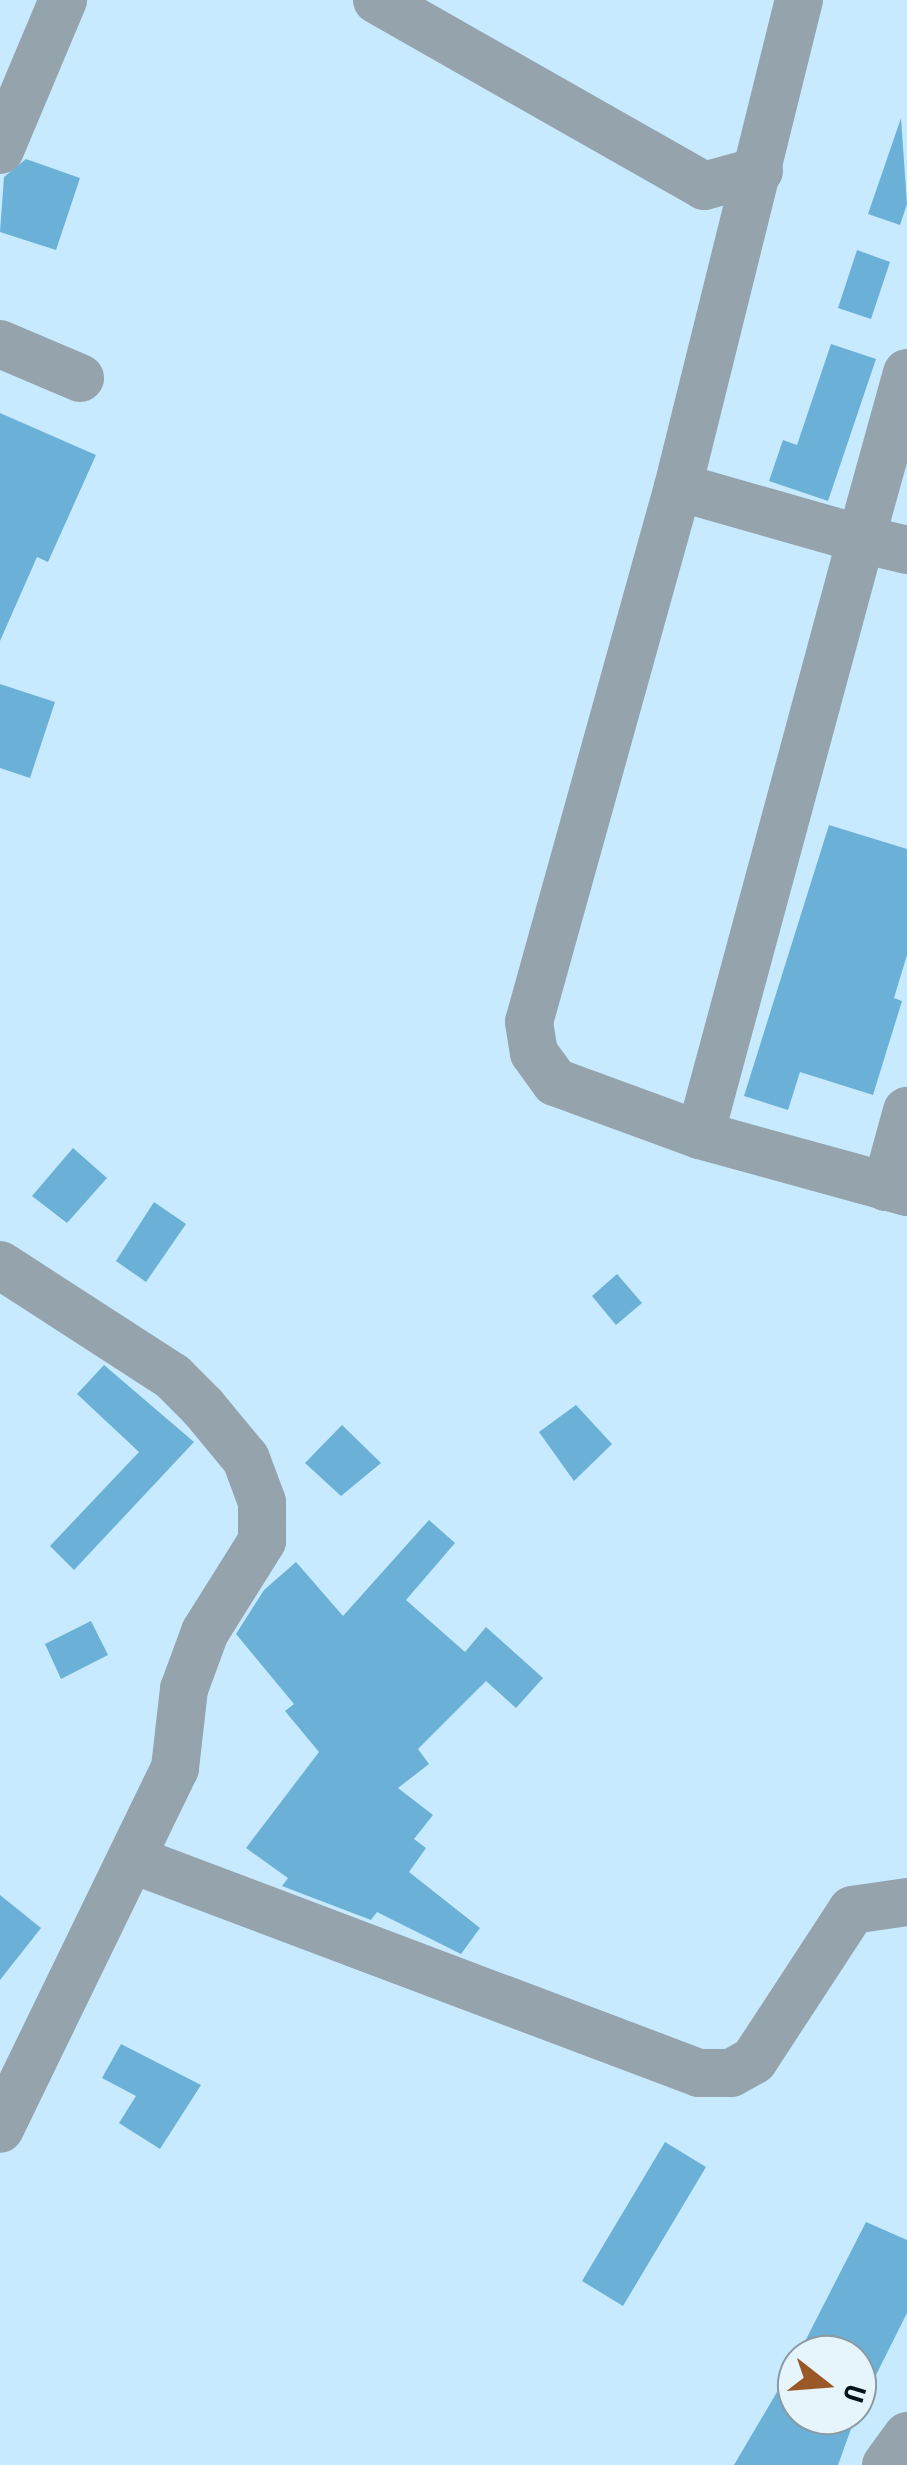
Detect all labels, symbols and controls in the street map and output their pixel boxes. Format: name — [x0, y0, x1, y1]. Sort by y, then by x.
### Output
north arrow — [777, 2335, 877, 2435]
text: U — [836, 2381, 872, 2406]

